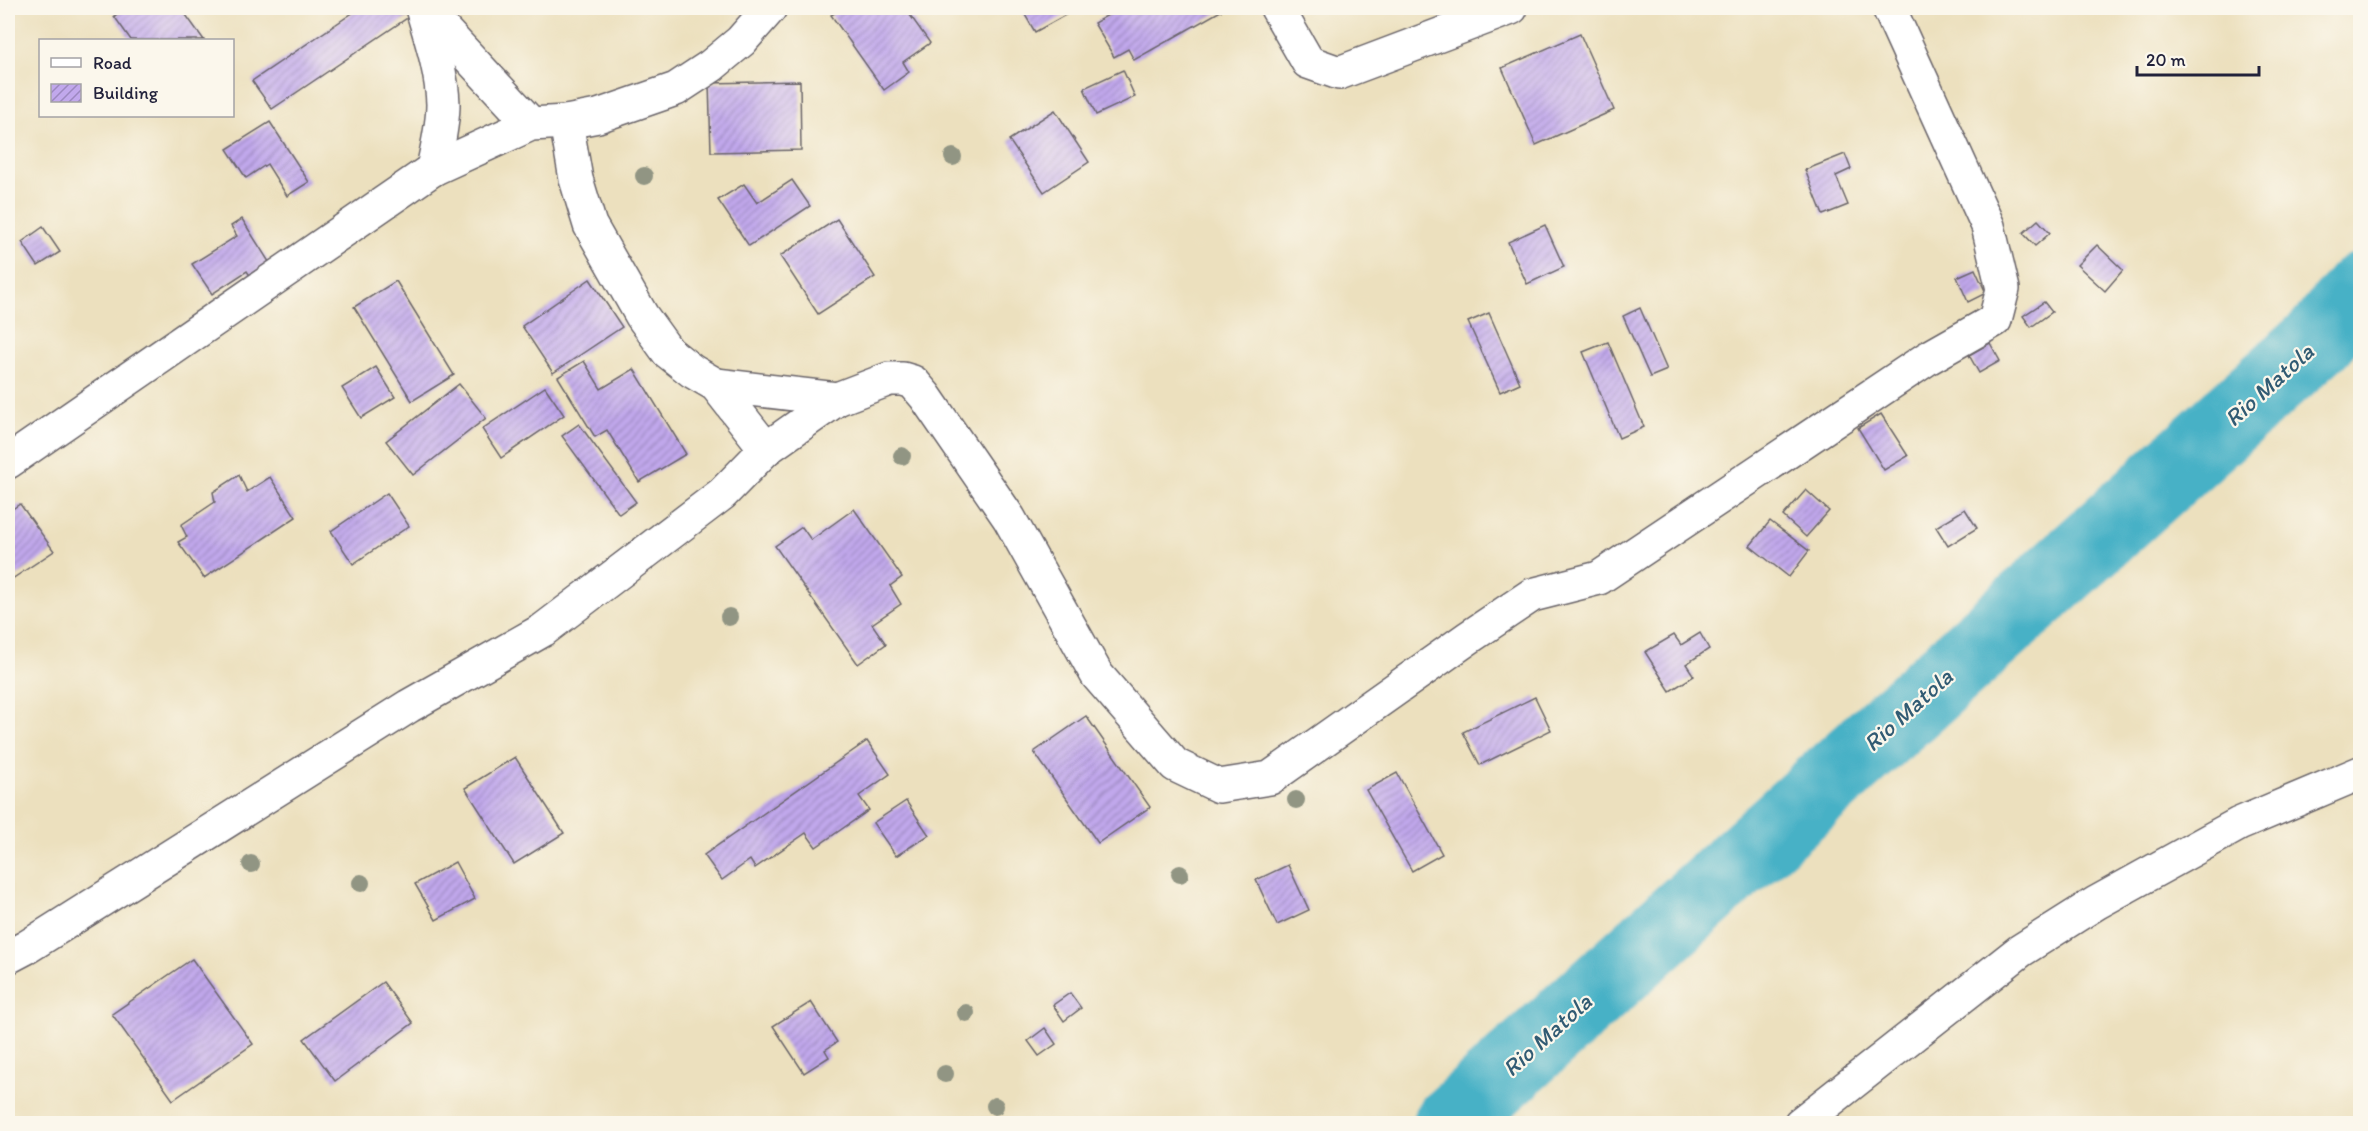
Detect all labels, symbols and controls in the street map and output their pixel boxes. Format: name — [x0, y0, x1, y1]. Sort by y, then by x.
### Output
legend — [39, 39, 234, 117]
scale bar — [2137, 39, 2258, 77]
text: 20 m — [2146, 49, 2186, 71]
text: Road — [93, 52, 132, 74]
text: Building — [93, 82, 159, 104]
water label: Rio Matola — [2218, 336, 2320, 432]
water label: Rio Matola — [1857, 661, 1959, 757]
water label: Rio Matola — [1496, 986, 1598, 1082]

